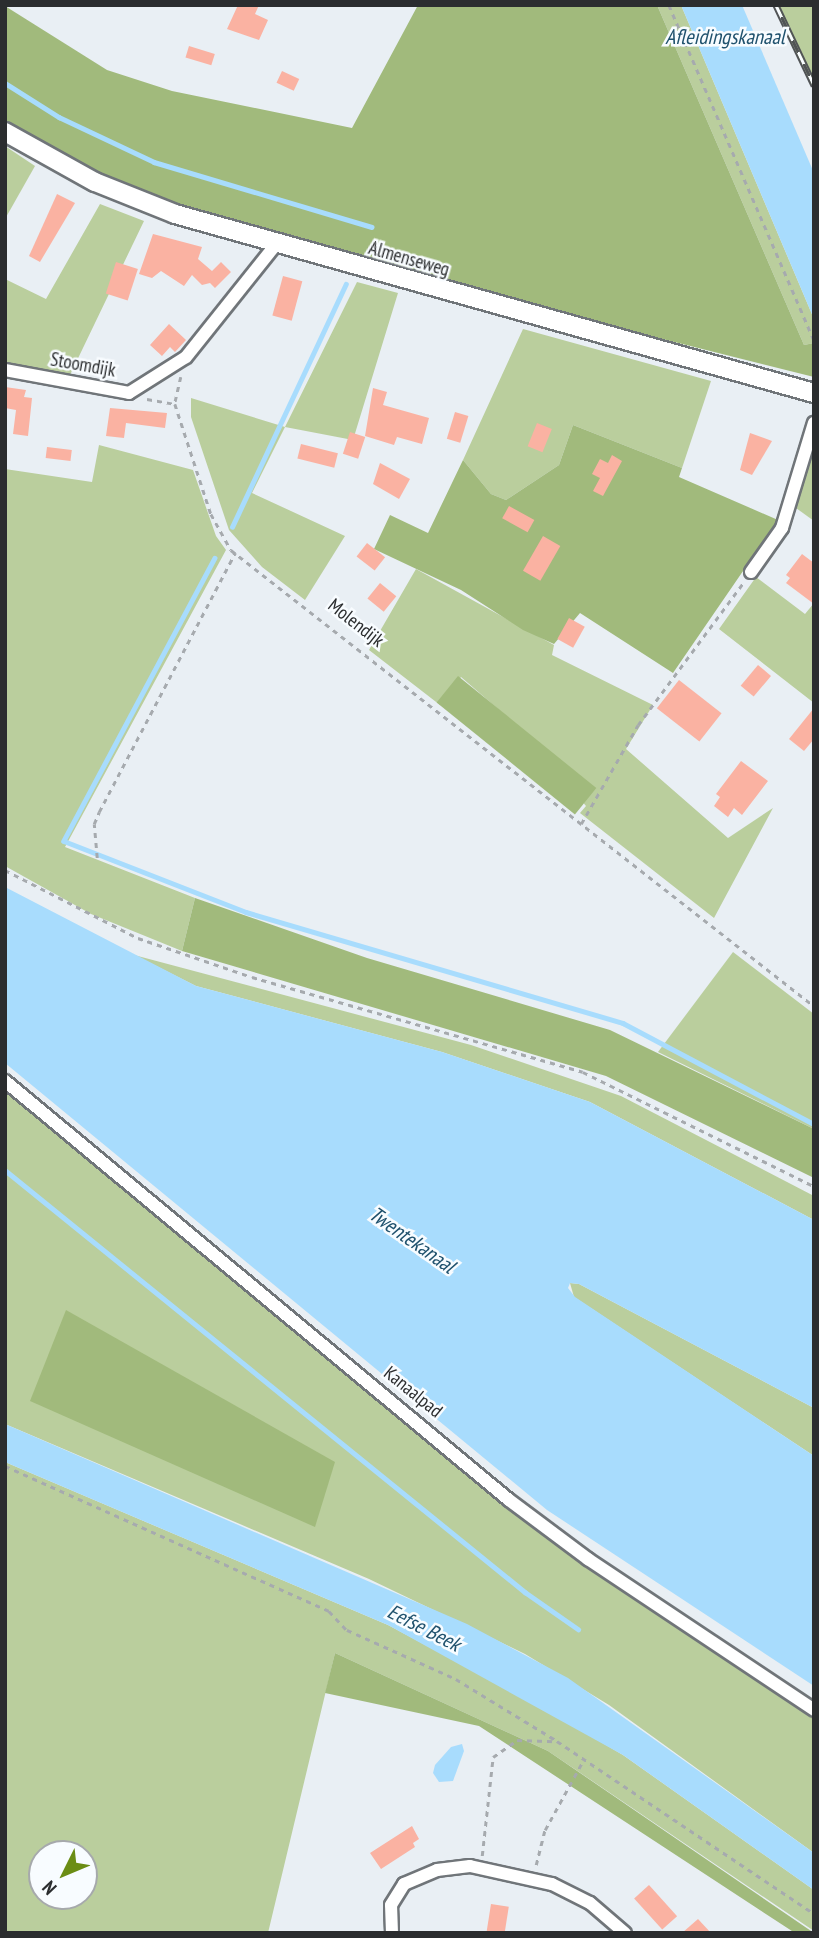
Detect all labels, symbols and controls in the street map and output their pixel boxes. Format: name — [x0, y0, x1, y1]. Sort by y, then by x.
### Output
water label: Afleidingskanaal — [665, 24, 785, 50]
street label: Almenseweg — [366, 237, 452, 281]
street label: Stoomdijk — [49, 348, 117, 382]
street label: Molendijk — [323, 594, 389, 652]
water label: Twentekanaal — [364, 1201, 460, 1279]
street label: Kanaalpad — [379, 1362, 447, 1422]
water label: Eefse Beek — [383, 1599, 465, 1657]
north arrow — [28, 1840, 98, 1910]
text: N — [37, 1876, 61, 1900]

